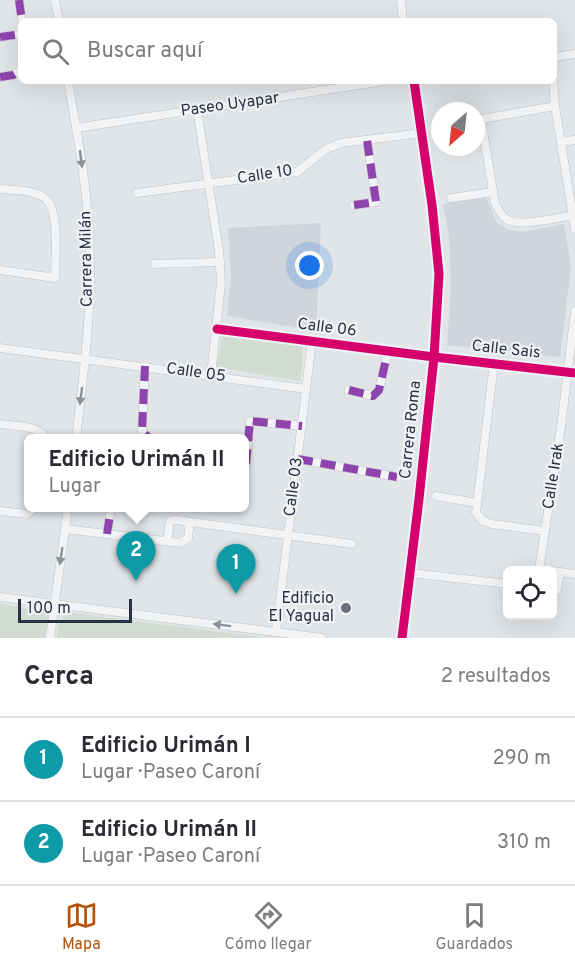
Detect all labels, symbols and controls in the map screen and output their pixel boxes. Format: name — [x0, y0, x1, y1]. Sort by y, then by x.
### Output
search box — [18, 18, 557, 84]
icon: search — [39, 35, 72, 68]
text: Buscar aquí — [87, 38, 203, 65]
street label: Paseo Uyapar — [180, 88, 280, 122]
north arrow — [431, 102, 485, 156]
one-way arrow — [76, 150, 86, 169]
street label: Calle 10 — [236, 161, 294, 189]
street label: Carrera Milán — [76, 211, 98, 307]
your location — [295, 251, 324, 280]
street label: Calle 06 — [296, 314, 358, 342]
street label: Calle Sais — [471, 336, 541, 364]
street label: Calle 05 — [165, 359, 227, 387]
street label: Carrera Roma — [396, 380, 426, 480]
one-way arrow — [76, 386, 86, 405]
popup — [24, 434, 249, 512]
street label: Calle Irak — [539, 441, 569, 511]
text: Edificio Urimán II — [48, 447, 225, 474]
street label: Calle 03 — [280, 456, 308, 518]
text: Lugar — [48, 474, 101, 500]
pin: 2 — [116, 532, 156, 581]
pin: 1 — [216, 544, 256, 594]
one-way arrow — [56, 546, 65, 565]
map controls — [503, 566, 557, 620]
button: locate — [503, 566, 557, 620]
place label: Edificio El Yagual — [269, 589, 334, 627]
scale bar — [18, 596, 132, 624]
text: 100 m — [27, 599, 71, 619]
marker: Edificio El Yagual — [339, 601, 353, 615]
one-way arrow — [212, 621, 231, 630]
text: Cerca — [24, 661, 94, 694]
text: 2 resultados — [441, 664, 551, 690]
text: Edificio Urimán I — [81, 733, 251, 760]
text: 1 — [40, 746, 48, 772]
text: 290 m — [493, 746, 551, 772]
text: Lugar · Paseo Caroní — [81, 760, 260, 786]
text: Edificio Urimán II — [81, 817, 257, 844]
text: 2 — [37, 830, 50, 856]
text: 310 m — [497, 830, 551, 856]
text: Lugar · Paseo Caroní — [81, 844, 260, 870]
tab: Mapa — [62, 899, 101, 955]
tab: Cómo llegar — [225, 899, 312, 955]
tab: Guardados — [436, 899, 513, 955]

